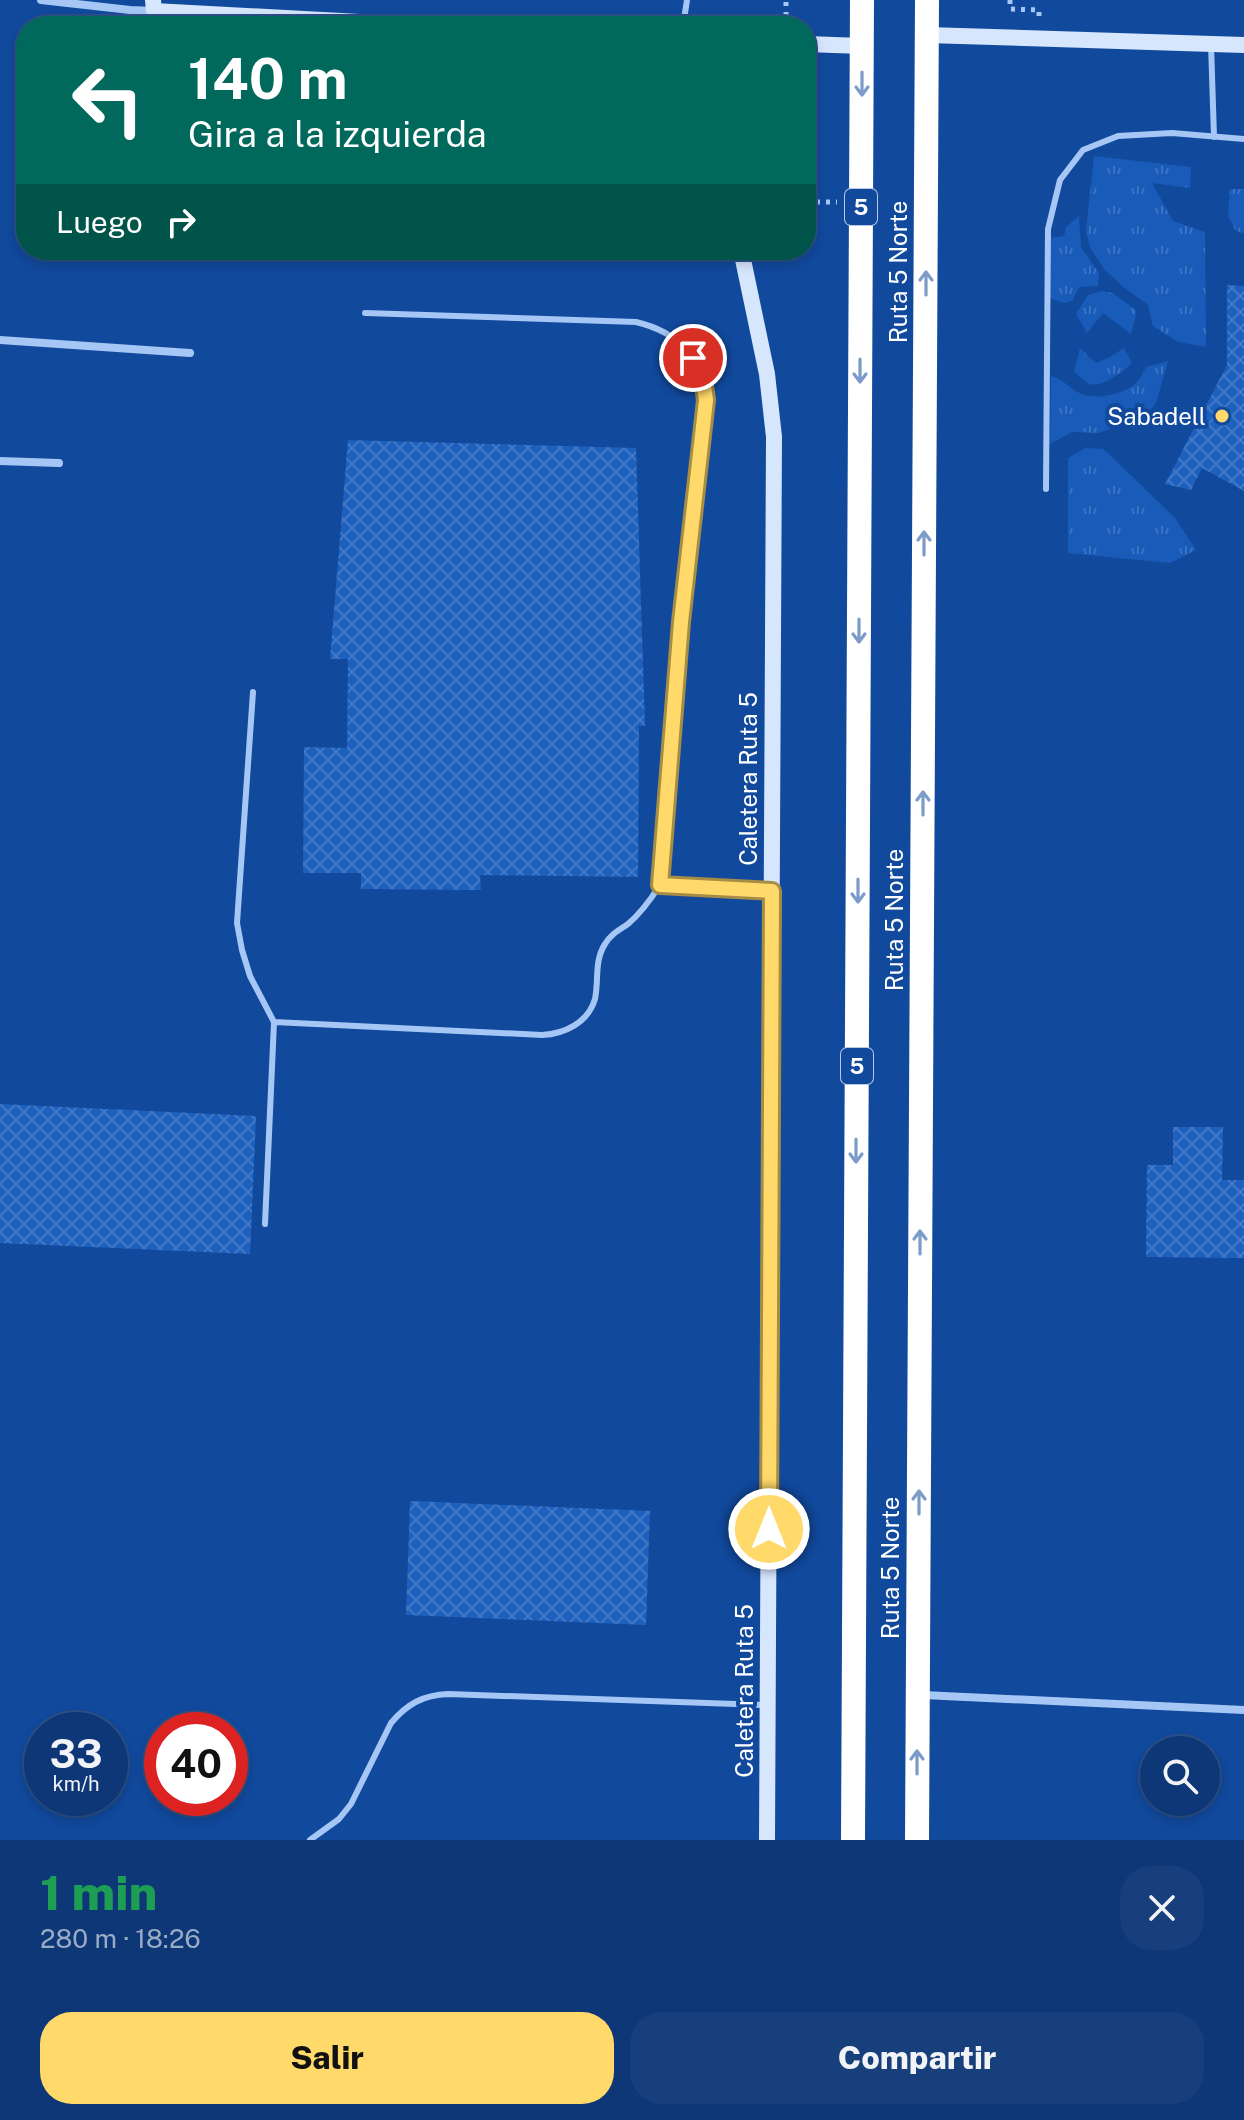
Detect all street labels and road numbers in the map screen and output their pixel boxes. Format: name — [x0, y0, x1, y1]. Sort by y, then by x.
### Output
road number: 5 — [845, 189, 877, 225]
street label: Ruta 5 Norte — [884, 201, 912, 343]
street label: Caletera Ruta 5 — [734, 692, 762, 866]
street label: Ruta 5 Norte — [880, 849, 908, 991]
road number: 5 — [841, 1048, 873, 1084]
street label: Ruta 5 Norte — [876, 1497, 904, 1639]
street label: Caletera Ruta 5 — [730, 1604, 758, 1778]

